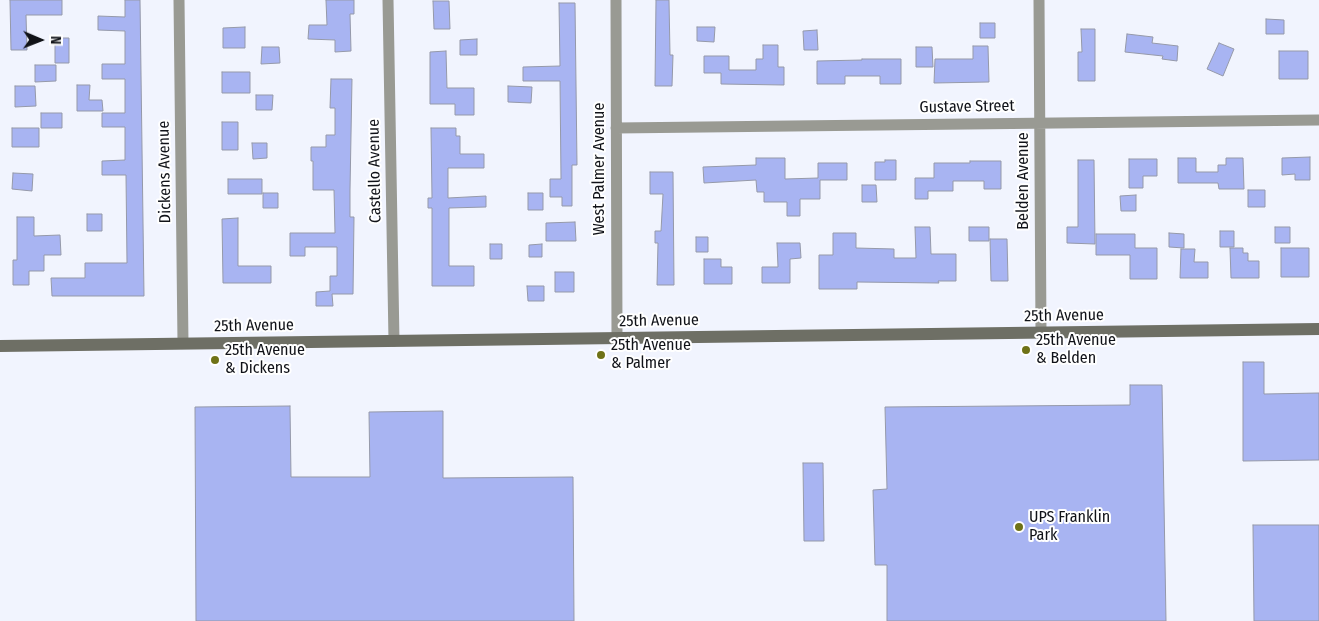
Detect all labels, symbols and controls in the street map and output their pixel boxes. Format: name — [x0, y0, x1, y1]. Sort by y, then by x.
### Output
north arrow — [15, 15, 65, 65]
text: N — [47, 36, 64, 45]
street label: Gustave Street — [919, 97, 1015, 117]
street label: West Palmer Avenue — [590, 103, 610, 235]
street label: Castello Avenue — [364, 119, 386, 223]
street label: Dickens Avenue — [155, 121, 175, 223]
street label: Belden Avenue — [1014, 132, 1034, 230]
street label: 25th Avenue — [1024, 306, 1104, 326]
street label: 25th Avenue — [619, 311, 699, 331]
street label: 25th Avenue — [214, 316, 294, 336]
place label: 25th Avenue & Belden — [1036, 331, 1116, 369]
place label: 25th Avenue & Palmer — [611, 336, 691, 374]
place label: 25th Avenue & Dickens — [225, 341, 305, 379]
marker: 25th Avenue & Belden — [1020, 344, 1032, 356]
marker: 25th Avenue & Palmer — [595, 349, 607, 361]
marker: 25th Avenue & Dickens — [209, 354, 221, 366]
place label: UPS Franklin Park — [1029, 508, 1110, 546]
marker: UPS Franklin Park — [1013, 521, 1025, 533]

